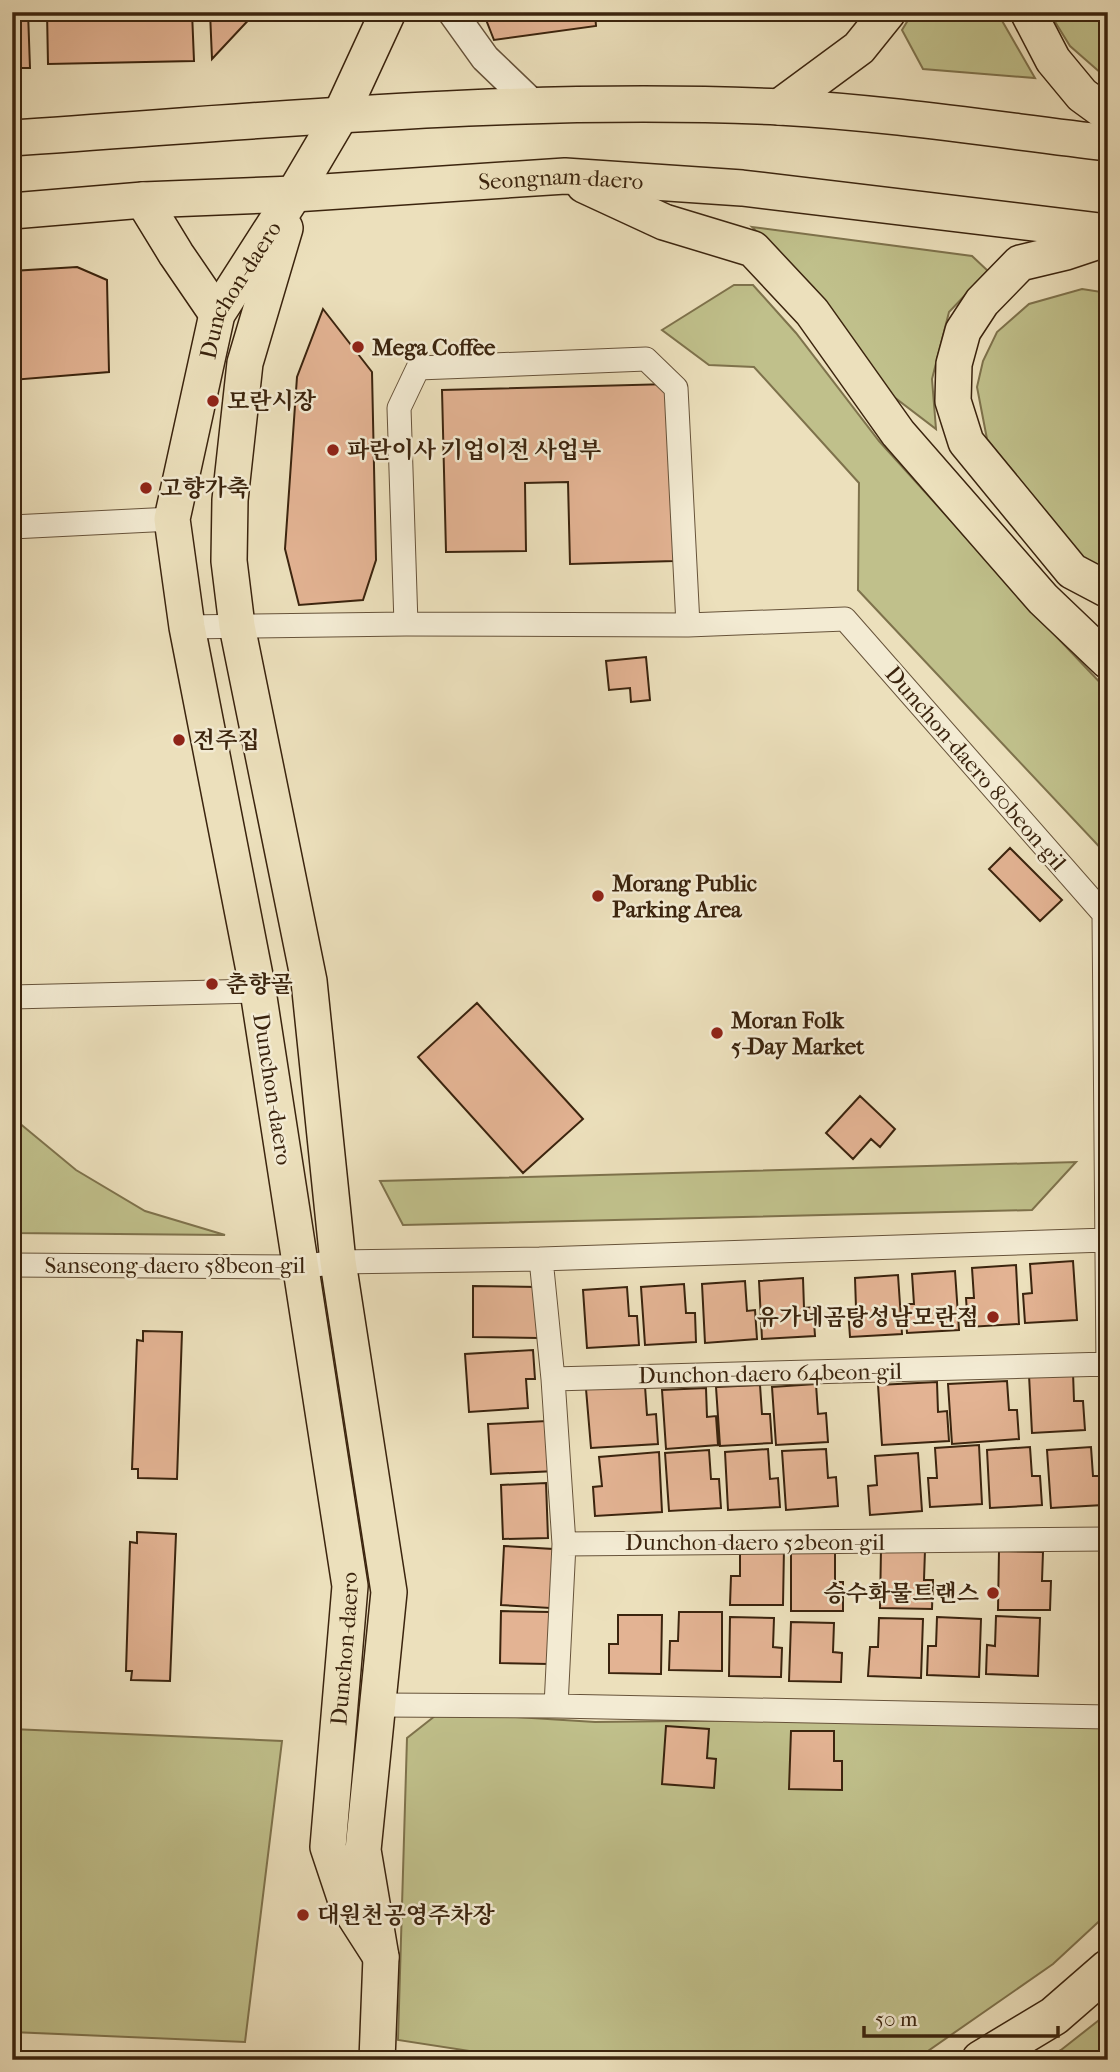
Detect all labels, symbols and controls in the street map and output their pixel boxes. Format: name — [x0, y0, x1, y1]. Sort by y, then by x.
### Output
street label: Seongnam-daero — [477, 163, 644, 196]
street label: Dunchon-daero — [195, 216, 287, 361]
place label: Mega Coffee — [372, 334, 496, 361]
marker: Mega Coffee — [350, 339, 366, 355]
place label: 모란시장 — [227, 388, 317, 415]
marker: 모란시장 — [205, 393, 221, 409]
place label: 파란이사 기업이전 사업부 — [347, 437, 601, 464]
marker: 파란이사 기업이전 사업부 — [325, 442, 341, 458]
place label: 고향가축 — [160, 475, 250, 502]
marker: 고향가축 — [138, 480, 154, 496]
street label: Dunchon-daero 80beon-gil — [879, 660, 1072, 877]
place label: 전주집 — [193, 727, 260, 754]
marker: 전주집 — [171, 732, 187, 748]
place label: Morang Public Parking Area — [612, 870, 757, 923]
marker: Morang Public Parking Area — [590, 888, 606, 904]
place label: 춘향골 — [226, 971, 293, 998]
marker: 춘향골 — [204, 976, 220, 992]
place label: Moran Folk 5-Day Market — [731, 1007, 865, 1060]
street label: Dunchon-daero — [247, 1011, 298, 1167]
marker: Moran Folk 5-Day Market — [709, 1025, 725, 1041]
street label: Sanseong-daero 58beon-gil — [45, 1252, 306, 1279]
place label: 유가네곰탕성남모란점 — [757, 1304, 979, 1331]
marker: 유가네곰탕성남모란점 — [985, 1309, 1001, 1325]
street label: Dunchon-daero 64beon-gil — [638, 1358, 903, 1389]
street label: Dunchon-daero 52beon-gil — [625, 1529, 886, 1556]
street label: Dunchon-daero — [325, 1570, 364, 1726]
place label: 승수화물트랜스 — [823, 1580, 979, 1607]
marker: 승수화물트랜스 — [985, 1585, 1001, 1601]
place label: 대원천공영주차장 — [317, 1902, 496, 1929]
marker: 대원천공영주차장 — [295, 1907, 311, 1923]
scale bar — [864, 1995, 1059, 2039]
text: 50 m — [875, 2007, 918, 2031]

